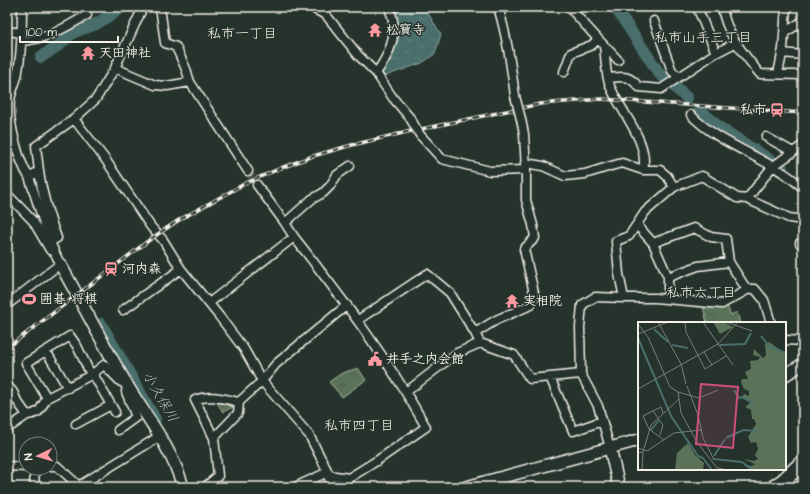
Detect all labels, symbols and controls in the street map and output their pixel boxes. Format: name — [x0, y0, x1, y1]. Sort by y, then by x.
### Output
scale bar — [20, 18, 118, 44]
place label: 松寶寺 — [386, 21, 425, 39]
temple icon: 松寶寺 — [367, 22, 383, 38]
text: 100 m — [26, 24, 57, 41]
district label: 私市一丁目 — [207, 24, 277, 44]
district label: 私市山手三丁目 — [654, 28, 752, 48]
place label: 天田神社 — [99, 44, 151, 62]
temple icon: 天田神社 — [80, 45, 96, 61]
place label: 私市 — [740, 101, 766, 119]
station icon: 私市 — [769, 102, 785, 118]
place label: 河内森 — [122, 260, 161, 278]
station icon: 河内森 — [103, 261, 119, 277]
district label: 私市六丁目 — [666, 283, 736, 303]
place label: 囲碁 将棋 — [40, 290, 97, 308]
sports icon: 囲碁 将棋 — [21, 291, 37, 307]
place label: 実相院 — [523, 292, 562, 310]
temple icon: 実相院 — [504, 293, 520, 309]
inset map — [638, 322, 786, 470]
place label: 井手之内会館 — [386, 350, 464, 368]
public building icon: 井手之内会館 — [367, 351, 383, 367]
water label: 小久保川 — [137, 368, 183, 426]
district label: 私市四丁目 — [324, 416, 394, 436]
north arrow — [18, 436, 58, 476]
text: N — [21, 453, 36, 461]

